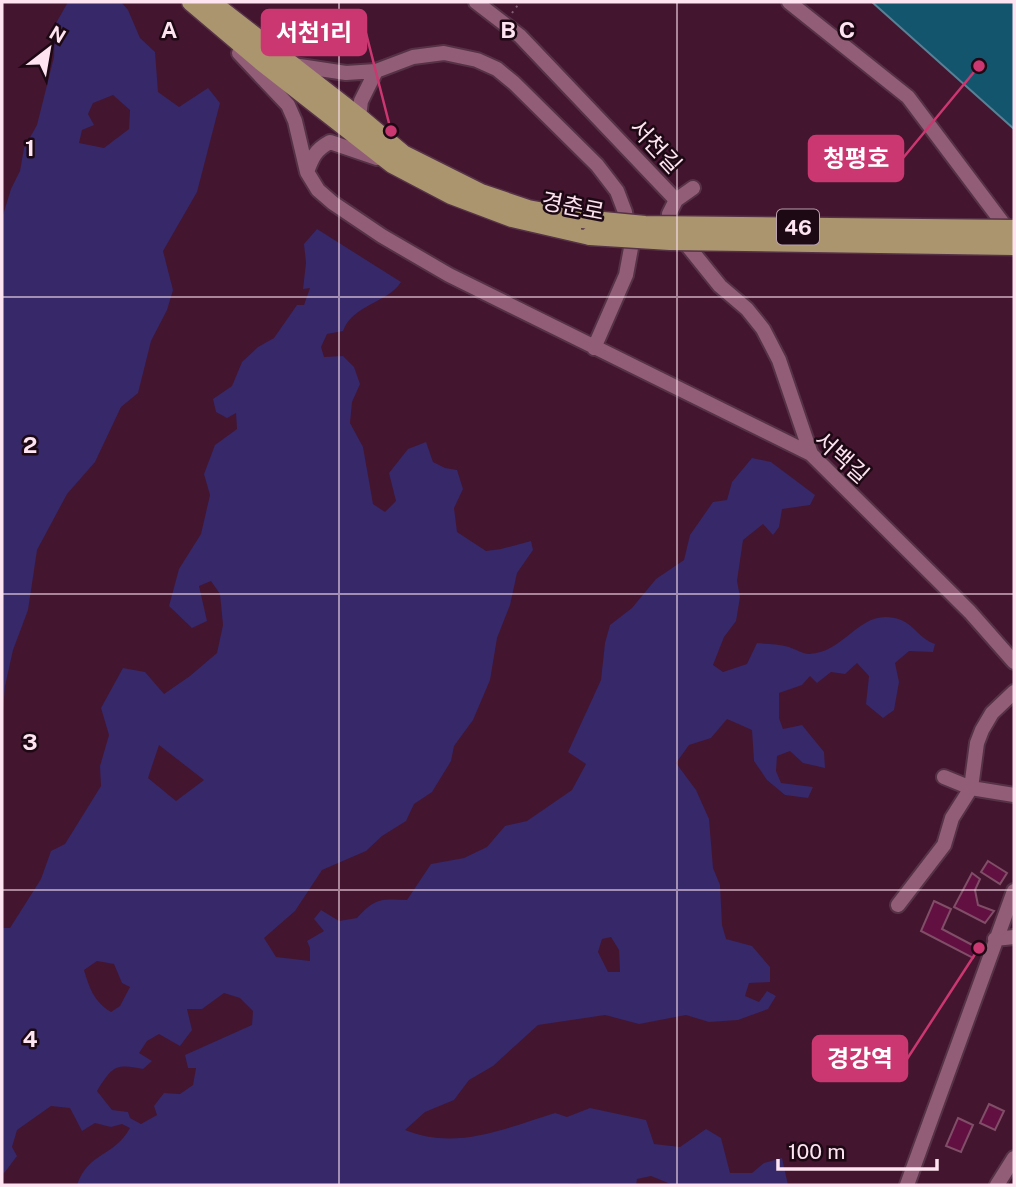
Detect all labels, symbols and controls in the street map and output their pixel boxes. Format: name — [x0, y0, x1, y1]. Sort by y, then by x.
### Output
callout: 서천1리 — [262, 10, 366, 55]
north arrow — [14, 14, 84, 84]
text: A — [161, 16, 178, 43]
text: B — [500, 16, 516, 43]
text: C — [839, 16, 855, 43]
text: 서천1리 — [276, 18, 352, 46]
text: N — [46, 21, 70, 48]
street label: 서천길 — [624, 114, 688, 178]
text: 1 — [25, 134, 35, 161]
callout: 청평호 — [809, 136, 903, 181]
text: 청평호 — [823, 144, 889, 172]
street label: 경춘로 — [539, 187, 607, 225]
road number: 46 — [777, 210, 819, 244]
street label: 서백길 — [809, 426, 875, 488]
text: 2 — [23, 431, 37, 458]
text: 3 — [22, 728, 38, 755]
text: 4 — [22, 1025, 38, 1052]
callout: 경강역 — [813, 1036, 907, 1081]
text: 경강역 — [827, 1044, 893, 1072]
scale bar — [778, 1128, 937, 1172]
text: 100 m — [788, 1139, 845, 1164]

